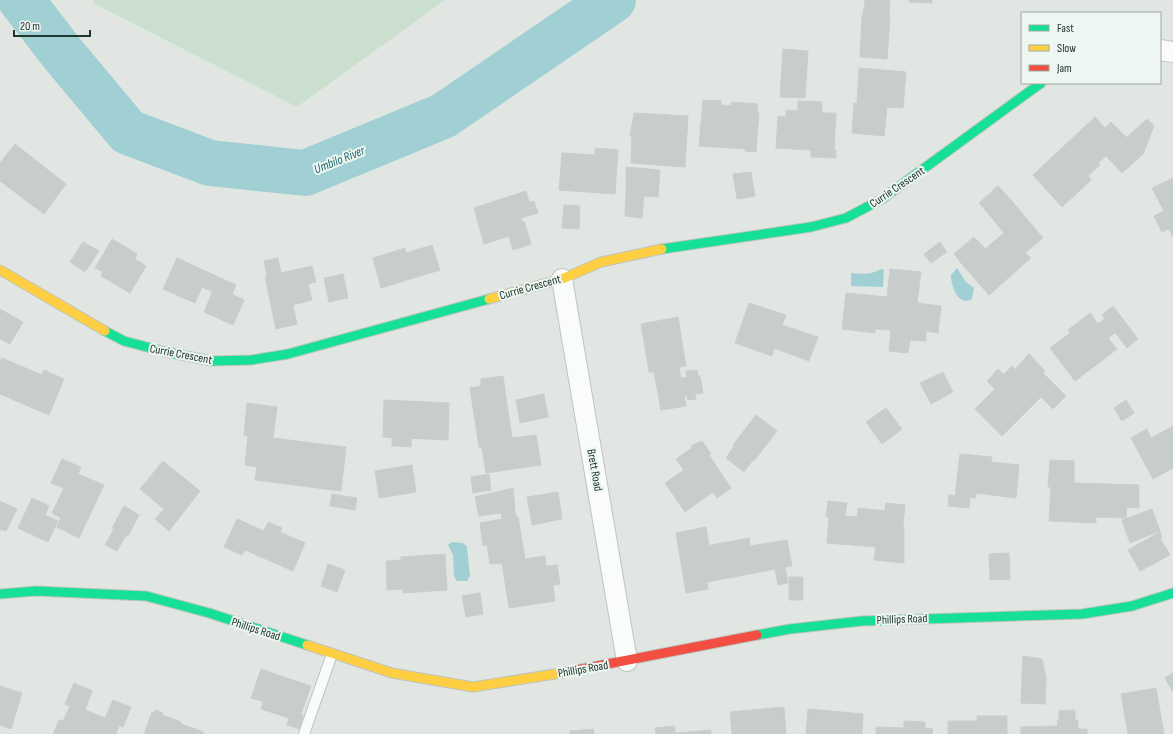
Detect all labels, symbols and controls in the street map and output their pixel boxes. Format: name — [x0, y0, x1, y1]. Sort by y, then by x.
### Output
scale bar — [14, 12, 90, 38]
legend — [1021, 12, 1161, 84]
text: 20 m — [20, 19, 40, 34]
text: Fast — [1057, 21, 1074, 36]
text: Slow — [1057, 41, 1076, 56]
text: Jam — [1056, 61, 1072, 76]
water label: Umbilo River — [312, 142, 368, 177]
street label: Currie Crescent — [867, 163, 928, 211]
street label: Currie Crescent — [498, 271, 563, 303]
street label: Currie Crescent — [148, 341, 214, 368]
street label: Brett Road — [583, 448, 606, 492]
street label: Phillips Road — [876, 611, 928, 628]
street label: Phillips Road — [229, 615, 282, 644]
street label: Phillips Road — [557, 658, 609, 681]

